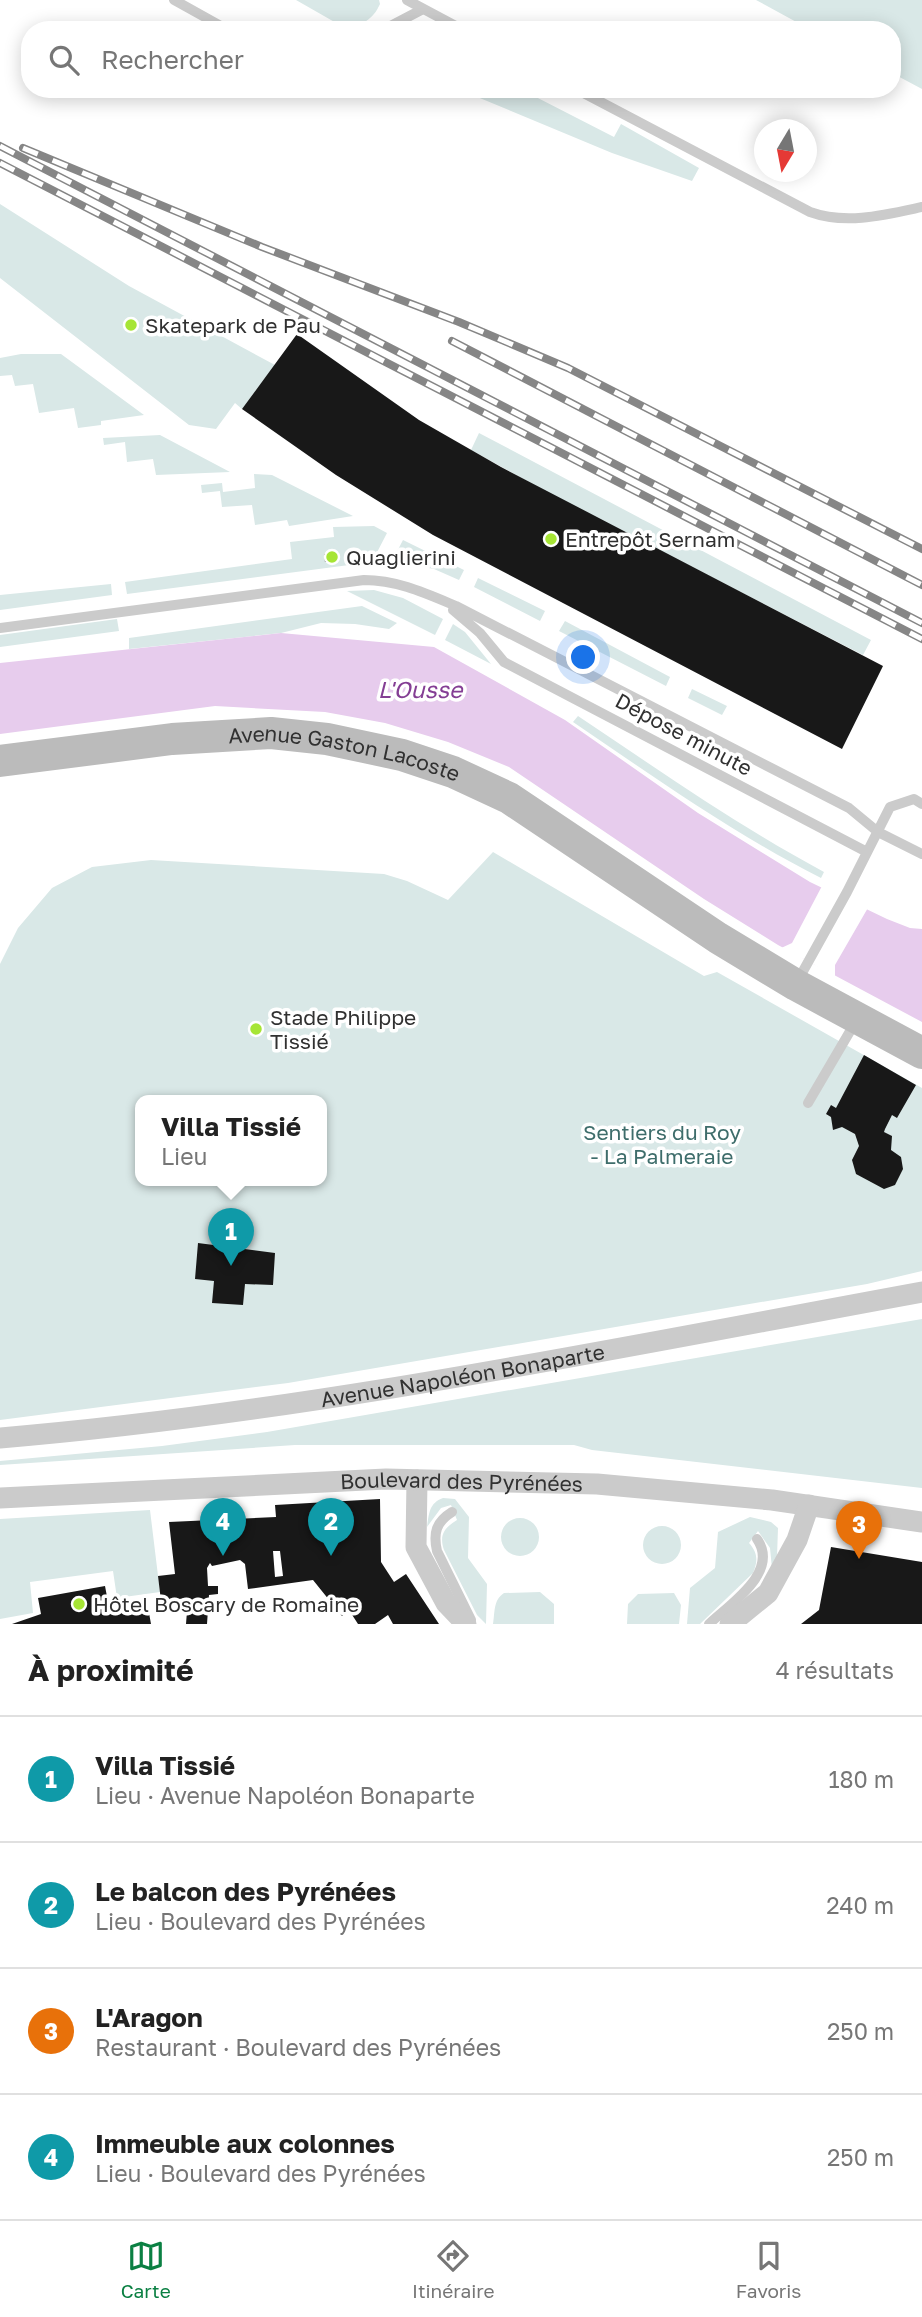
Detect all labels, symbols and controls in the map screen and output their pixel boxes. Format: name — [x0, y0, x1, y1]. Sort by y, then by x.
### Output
search box — [21, 21, 901, 98]
icon: search — [45, 41, 83, 79]
text: Rechercher — [101, 44, 244, 75]
north arrow — [754, 119, 817, 182]
place label: Skatepark de Pau — [145, 312, 321, 338]
marker: Skatepark de Pau — [123, 317, 139, 333]
place label: Entrepôt Sernam — [565, 526, 735, 552]
marker: Entrepôt Sernam — [543, 531, 559, 547]
place label: Quaglierini — [346, 544, 456, 570]
marker: Quaglierini — [324, 549, 340, 565]
your location — [566, 640, 600, 674]
water label: L'Ousse — [378, 675, 464, 703]
street label: Dépose minute — [611, 687, 757, 781]
street label: Avenue Gaston Lacoste — [228, 719, 465, 787]
place label: Stade Philippe Tissié — [270, 1004, 416, 1054]
marker: Stade Philippe Tissié — [248, 1021, 264, 1037]
popup — [135, 1095, 327, 1186]
text: Villa Tissié — [161, 1111, 301, 1142]
park label: Sentiers du Roy - La Palmeraie — [583, 1119, 741, 1169]
text: Lieu — [161, 1142, 207, 1170]
pin: 1 — [208, 1208, 254, 1266]
street label: Avenue Napoléon Bonaparte — [319, 1338, 607, 1412]
street label: Boulevard des Pyrénées — [339, 1466, 583, 1497]
pin: 4 — [200, 1498, 246, 1556]
pin: 2 — [308, 1498, 354, 1556]
pin: 3 — [836, 1501, 882, 1559]
place label: Hôtel Boscary de Romaine — [93, 1591, 359, 1617]
marker: Hôtel Boscary de Romaine — [71, 1596, 87, 1612]
text: À proximité — [28, 1652, 194, 1688]
text: 4 résultats — [776, 1656, 894, 1684]
text: Villa Tissié — [95, 1750, 235, 1781]
text: 1 — [45, 1765, 57, 1793]
text: 180 m — [828, 1765, 894, 1793]
text: Lieu · Avenue Napoléon Bonaparte — [95, 1781, 475, 1809]
text: Le balcon des Pyrénées — [95, 1876, 396, 1907]
text: 2 — [44, 1891, 58, 1919]
text: 240 m — [826, 1891, 894, 1919]
text: Lieu · Boulevard des Pyrénées — [95, 1907, 426, 1935]
text: L'Aragon — [95, 2002, 203, 2033]
text: 3 — [44, 2017, 58, 2045]
text: 250 m — [827, 2017, 894, 2045]
text: Restaurant · Boulevard des Pyrénées — [95, 2033, 501, 2061]
text: Immeuble aux colonnes — [95, 2128, 395, 2159]
text: 4 — [44, 2143, 58, 2171]
text: 250 m — [827, 2143, 894, 2171]
text: Lieu · Boulevard des Pyrénées — [95, 2159, 426, 2187]
tab: Carte — [121, 2237, 171, 2302]
tab: Itinéraire — [412, 2237, 495, 2302]
tab: Favoris — [736, 2237, 801, 2302]

